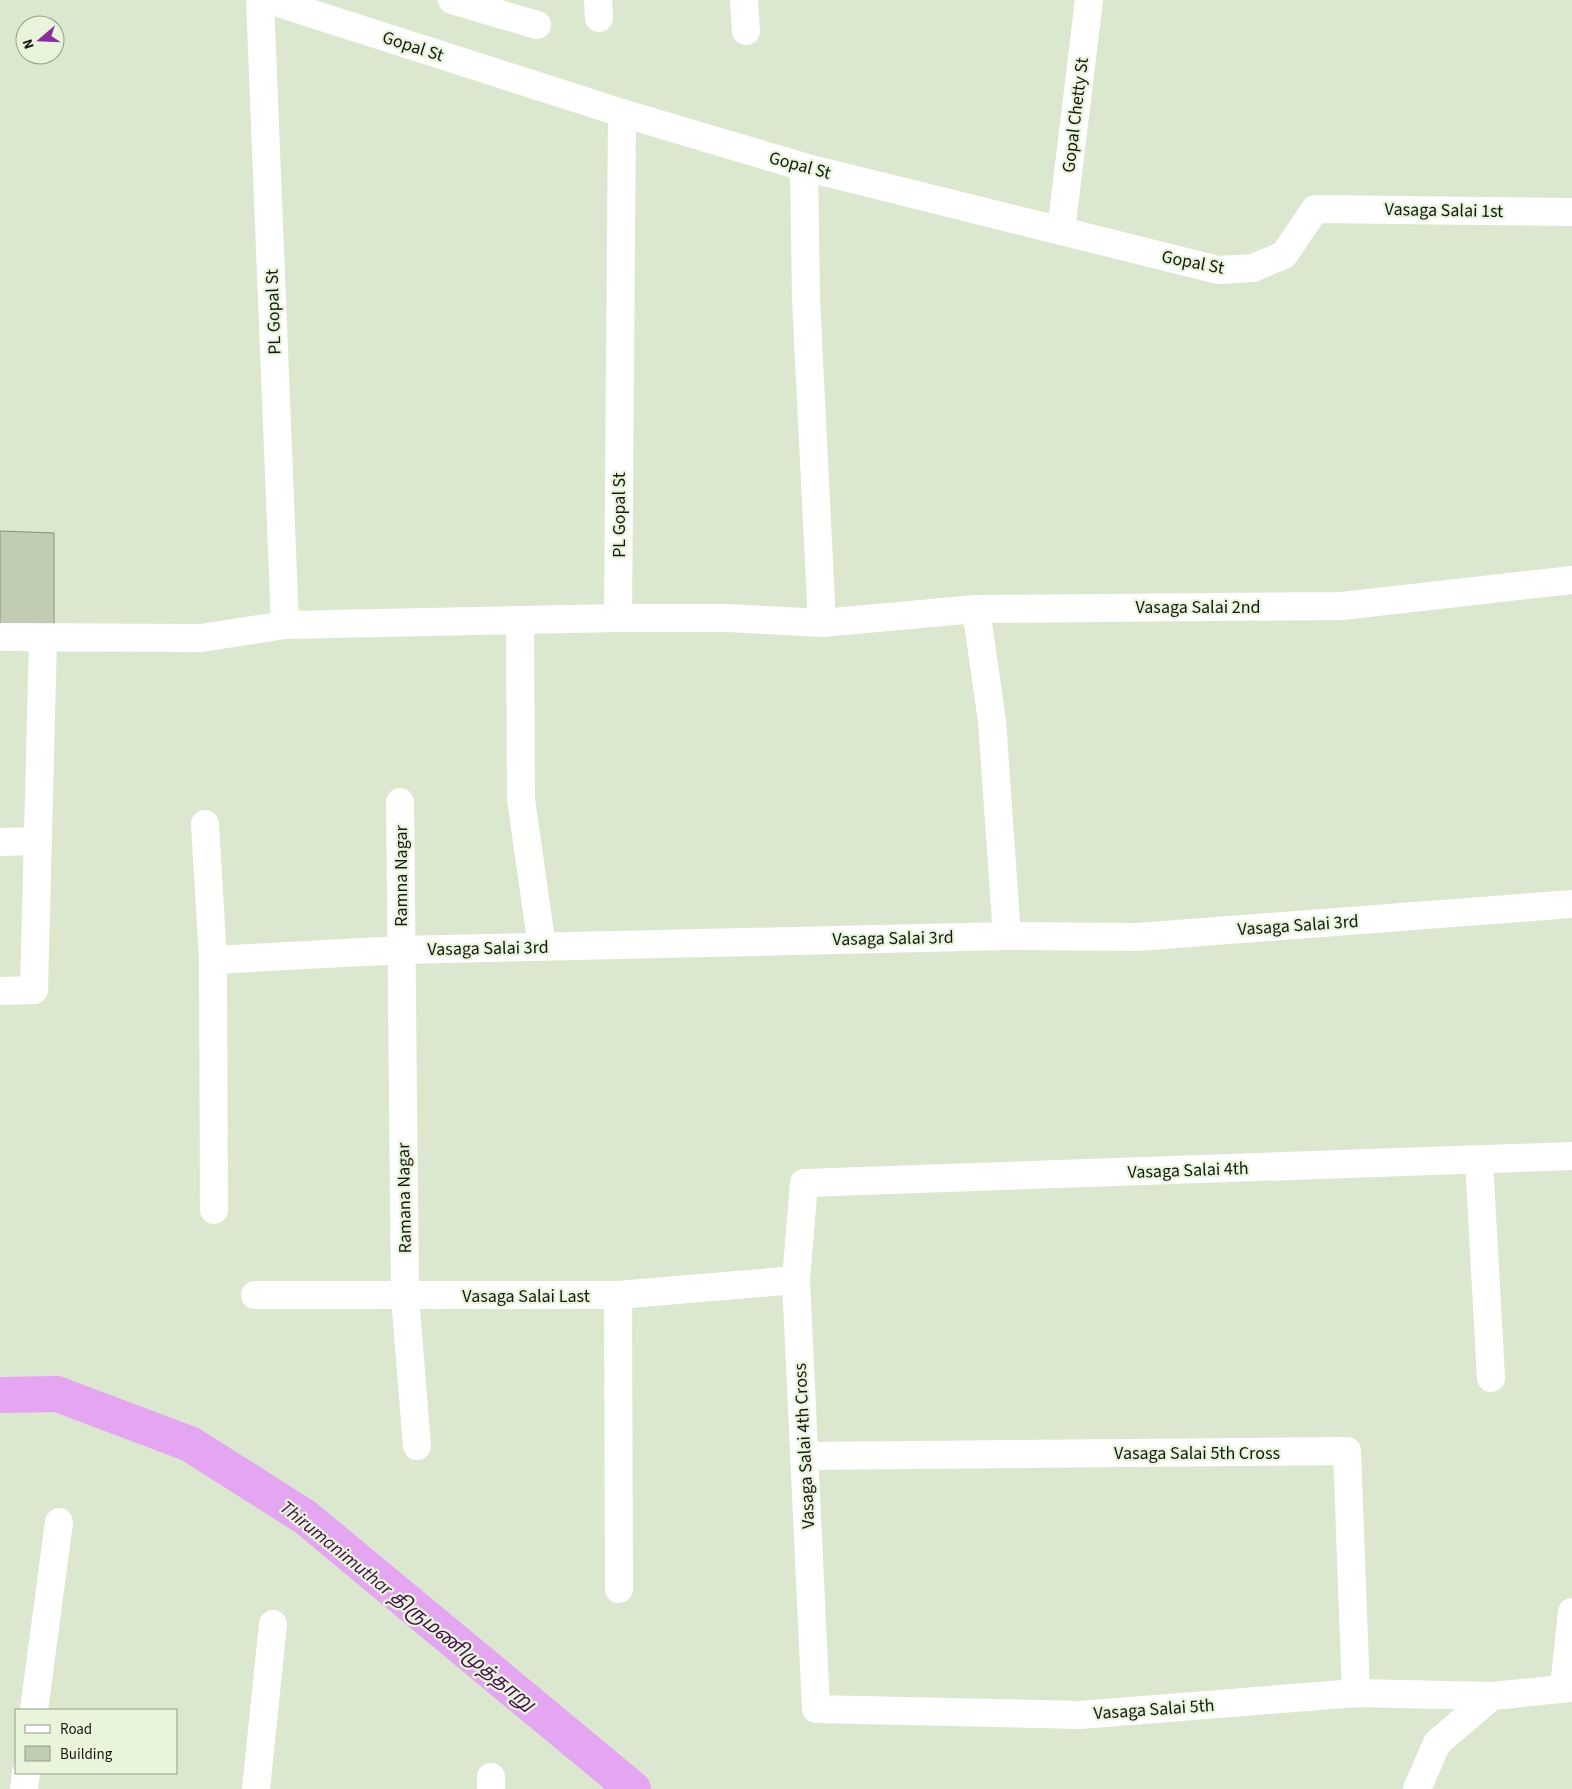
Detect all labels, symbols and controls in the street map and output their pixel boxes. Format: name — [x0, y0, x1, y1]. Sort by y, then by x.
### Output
north arrow — [15, 15, 65, 65]
street label: Gopal St — [379, 25, 447, 68]
text: N — [18, 36, 40, 52]
street label: Gopal Chetty St — [1056, 56, 1095, 174]
street label: Gopal St — [766, 145, 834, 186]
street label: Vasaga Salai 1st — [1384, 197, 1503, 224]
street label: Gopal St — [1160, 244, 1226, 281]
street label: PL Gopal St — [260, 269, 287, 355]
street label: PL Gopal St — [607, 472, 632, 558]
street label: Vasaga Salai 2nd — [1135, 595, 1261, 620]
street label: Ramna Nagar — [389, 825, 414, 927]
street label: Vasaga Salai 3rd — [1237, 909, 1359, 942]
street label: Vasaga Salai 3rd — [832, 925, 954, 952]
street label: Vasaga Salai 3rd — [427, 935, 549, 962]
street label: Ramana Nagar — [391, 1142, 418, 1253]
street label: Vasaga Salai 4th — [1127, 1156, 1249, 1185]
street label: Vasaga Salai Last — [462, 1284, 590, 1309]
street label: Vasaga Salai 4th Cross — [788, 1362, 821, 1529]
street label: Vasaga Salai 5th Cross — [1114, 1441, 1280, 1466]
water label: Thirumanimuthar திருமணிமுத்தாறு — [274, 1495, 542, 1719]
street label: Vasaga Salai 5th — [1093, 1693, 1215, 1726]
legend — [15, 1709, 178, 1774]
text: Road — [60, 1719, 92, 1740]
text: Building — [60, 1744, 113, 1765]

